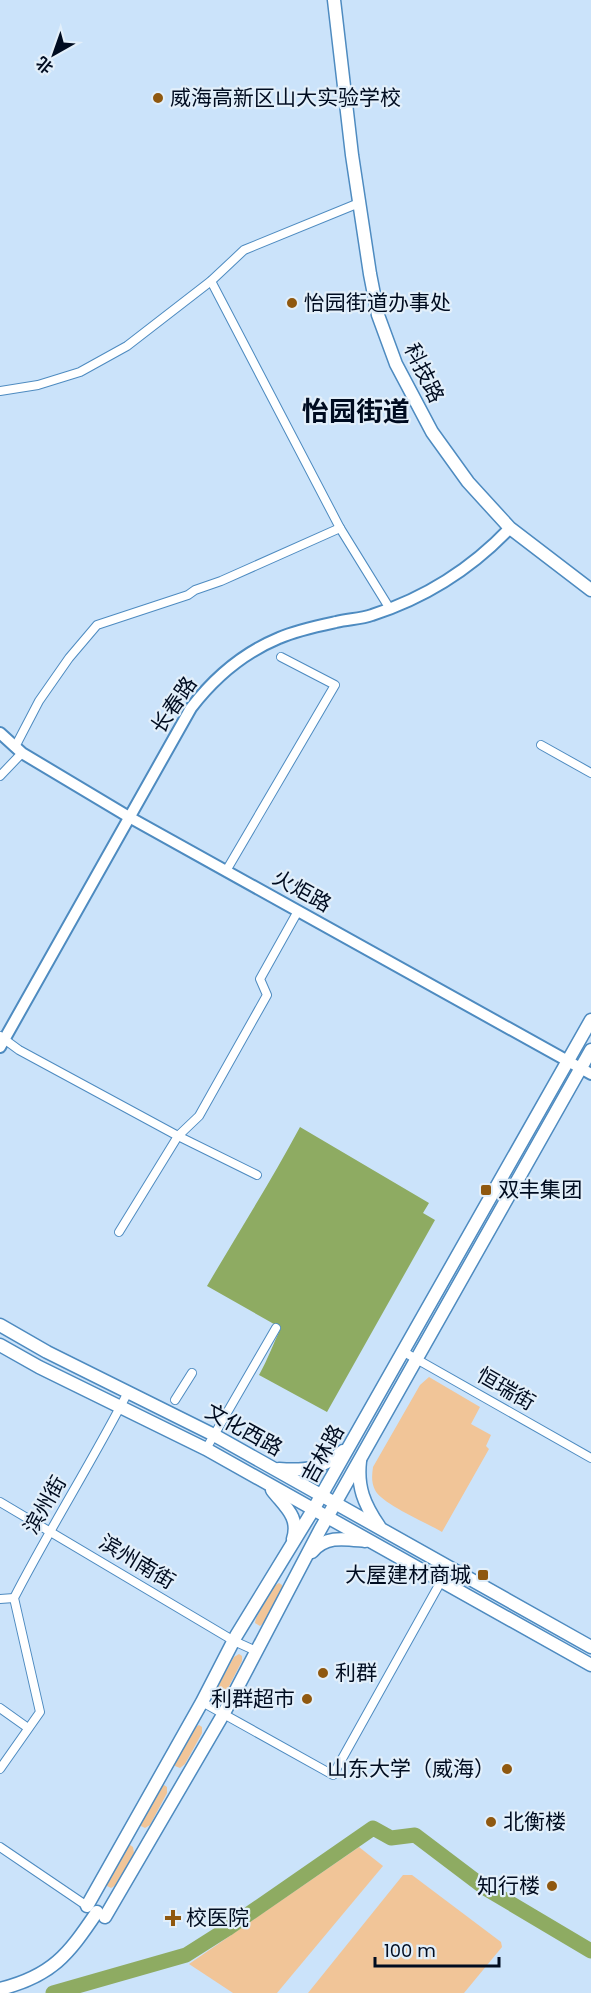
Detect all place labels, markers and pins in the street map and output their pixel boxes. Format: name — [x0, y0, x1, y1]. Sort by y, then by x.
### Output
place label: 威海高新区山大实验学校 — [170, 83, 401, 112]
marker: 威海高新区山大实验学校 — [151, 91, 165, 105]
place label: 怡园街道办事处 — [304, 288, 451, 317]
marker: 怡园街道办事处 — [285, 296, 299, 310]
place label: 双丰集团 — [498, 1175, 582, 1204]
marker: 双丰集团 — [479, 1183, 493, 1197]
place label: 大屋建材商城 — [345, 1560, 471, 1589]
marker: 大屋建材商城 — [476, 1568, 490, 1582]
place label: 利群 — [335, 1658, 377, 1687]
marker: 利群 — [316, 1666, 330, 1680]
place label: 利群超市 — [211, 1684, 295, 1713]
marker: 利群超市 — [300, 1692, 314, 1706]
place label: 山东大学（威海） — [327, 1754, 495, 1783]
marker: 山东大学（威海） — [500, 1762, 514, 1776]
place label: 北衡楼 — [503, 1807, 566, 1836]
marker: 北衡楼 — [484, 1815, 498, 1829]
place label: 知行楼 — [477, 1871, 540, 1900]
marker: 知行楼 — [545, 1879, 559, 1893]
place label: 校医院 — [186, 1903, 249, 1932]
marker: 校医院 — [164, 1909, 182, 1927]

